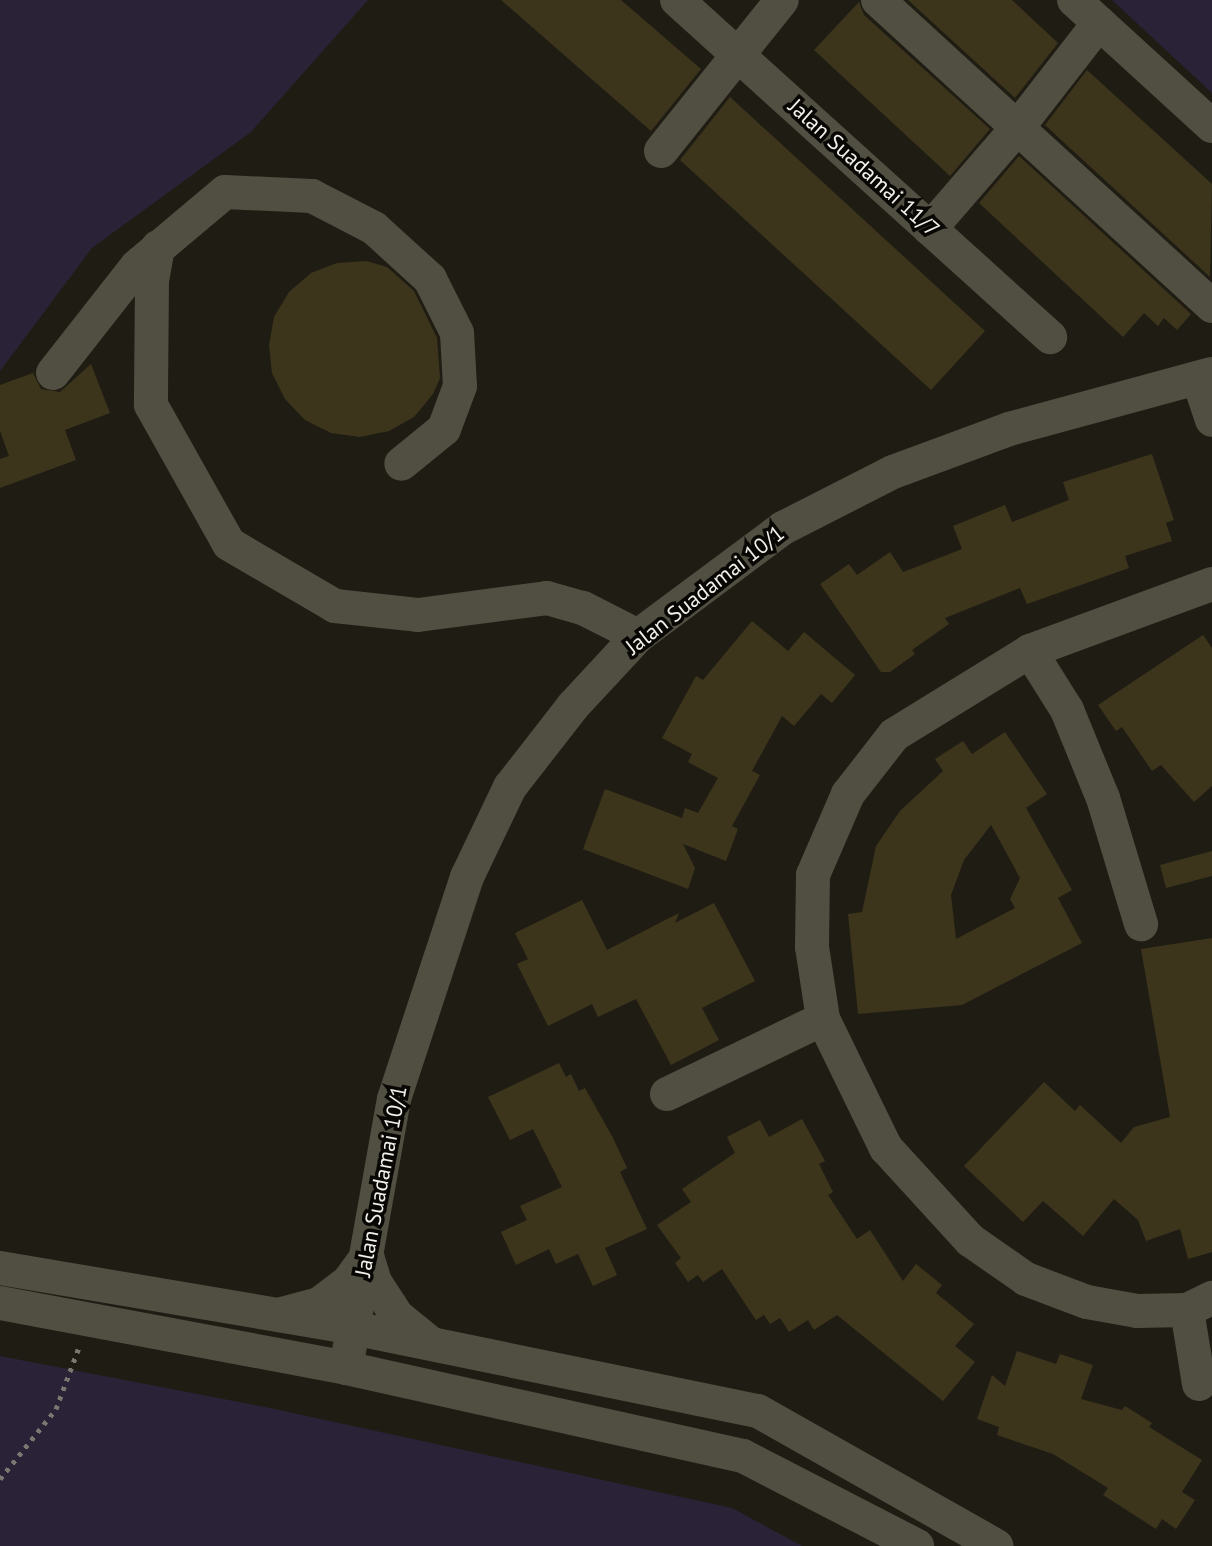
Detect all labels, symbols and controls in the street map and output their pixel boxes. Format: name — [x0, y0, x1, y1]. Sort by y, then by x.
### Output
street label: Jalan Suadamai 11/7 — [783, 93, 945, 243]
street label: Jalan Suadamai 10/1 — [620, 520, 790, 660]
street label: Jalan Suadamai 10/1 — [350, 1083, 412, 1279]

